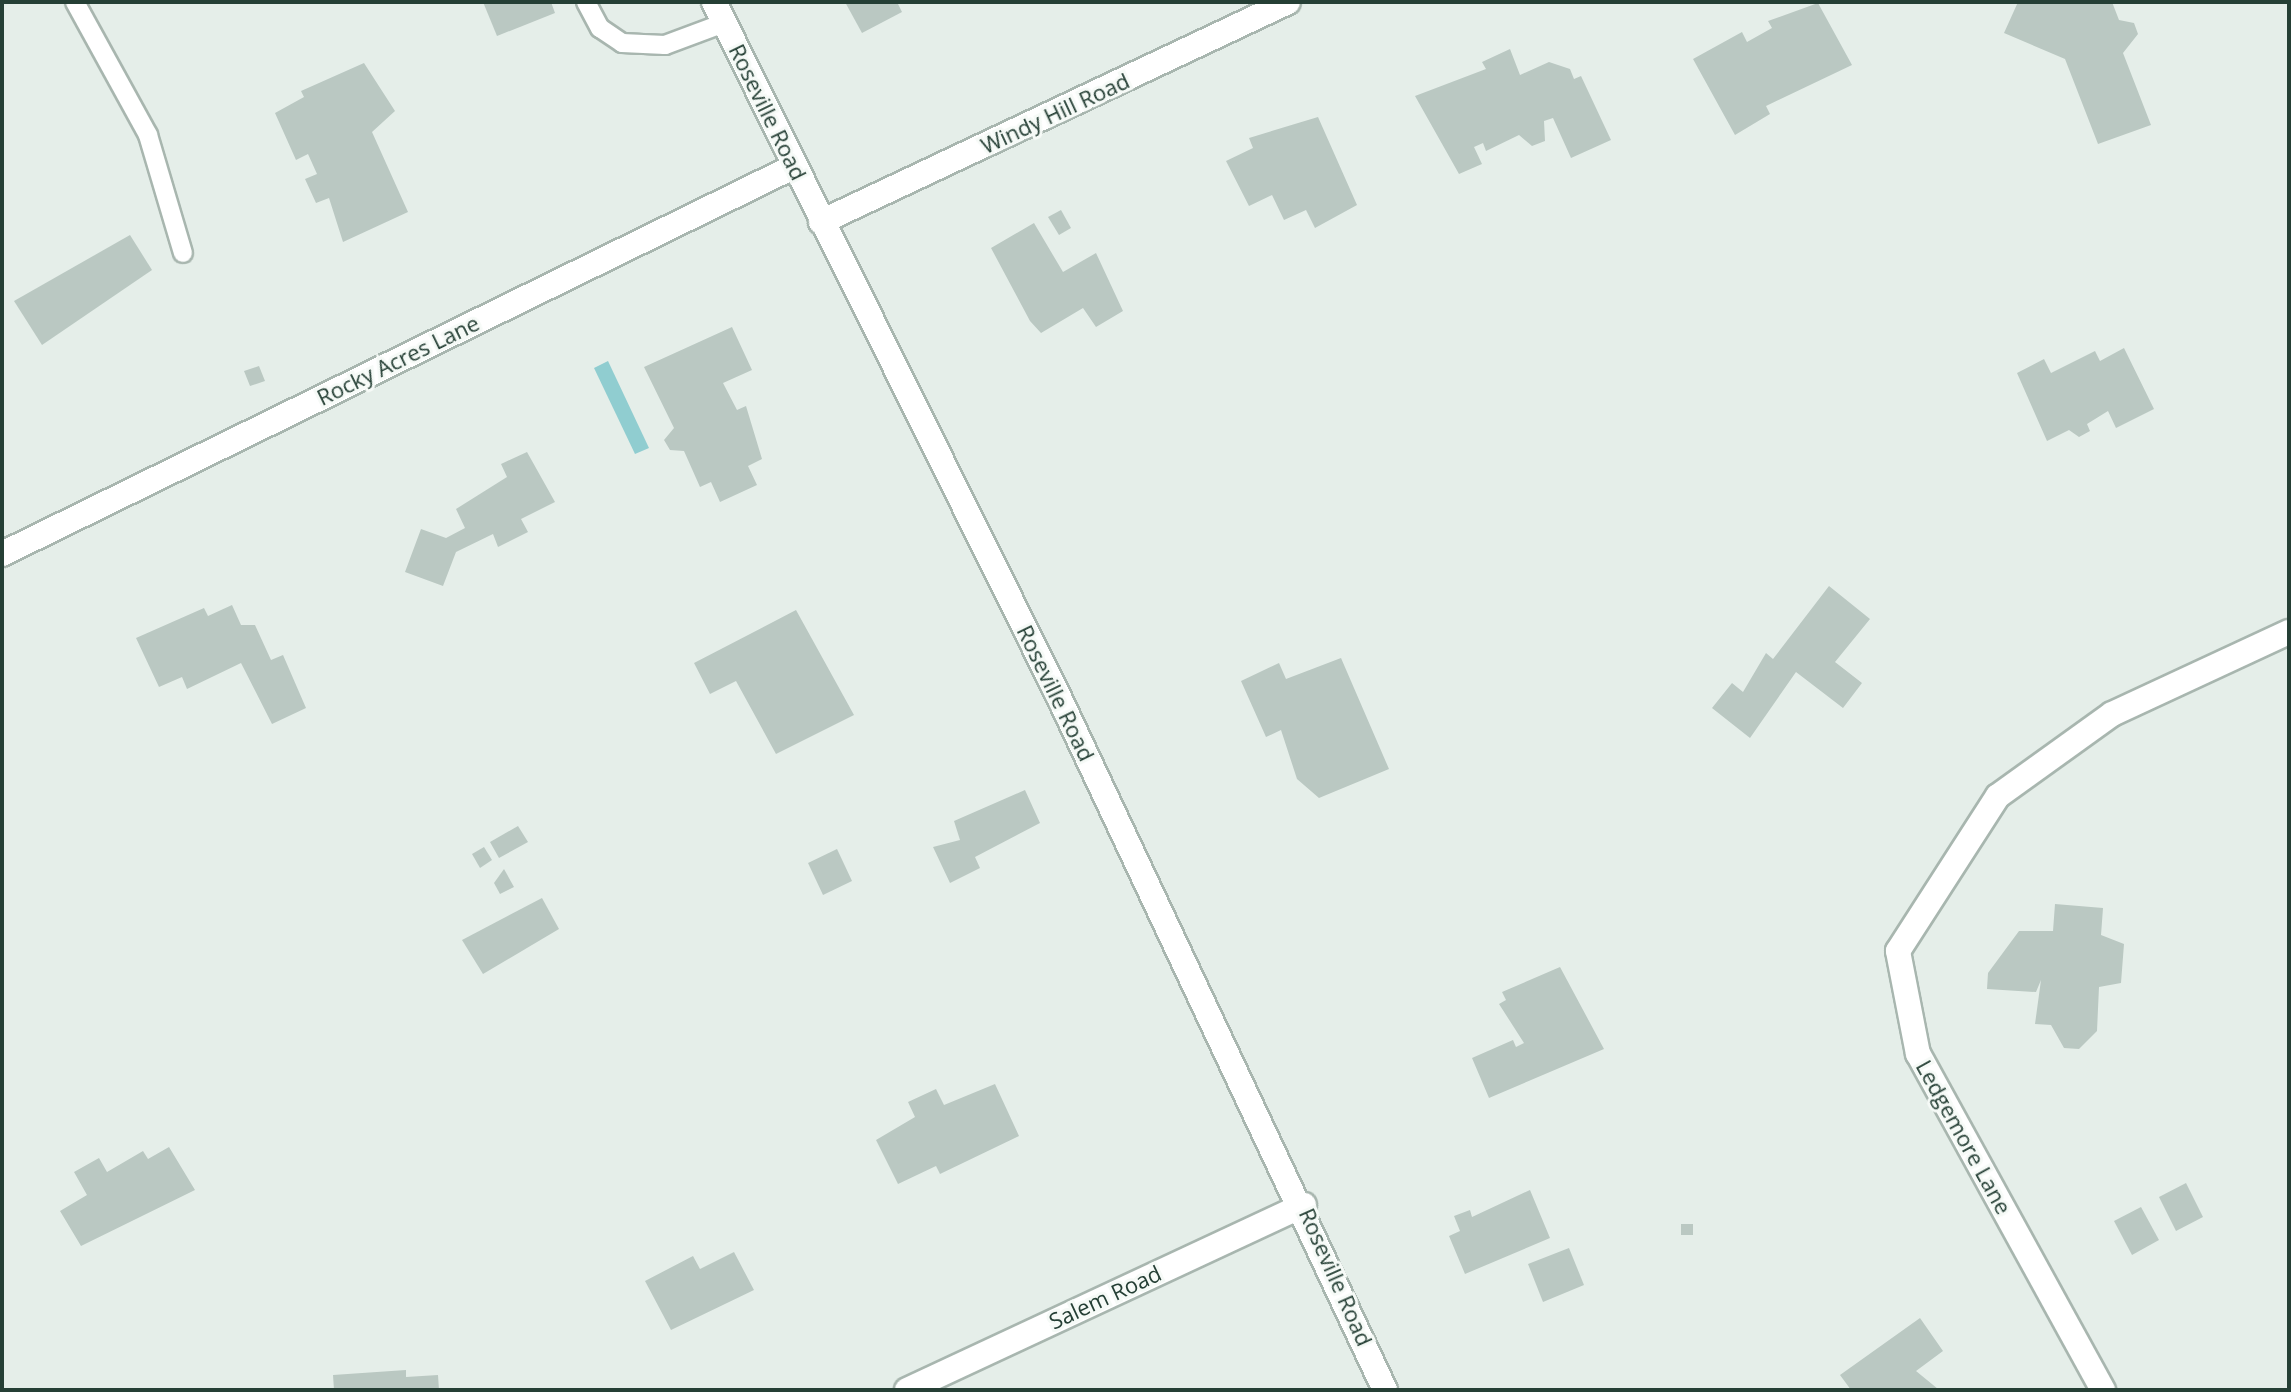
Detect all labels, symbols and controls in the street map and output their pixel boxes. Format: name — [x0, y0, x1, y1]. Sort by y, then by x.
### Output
street label: Roseville Road — [724, 40, 812, 184]
street label: Windy Hill Road — [977, 67, 1133, 159]
street label: Rocky Acres Lane — [313, 309, 483, 411]
street label: Roseville Road — [1012, 621, 1100, 765]
street label: Ledgemore Lane — [1911, 1055, 2017, 1219]
street label: Roseville Road — [1294, 1204, 1378, 1350]
street label: Salem Road — [1045, 1260, 1165, 1334]

